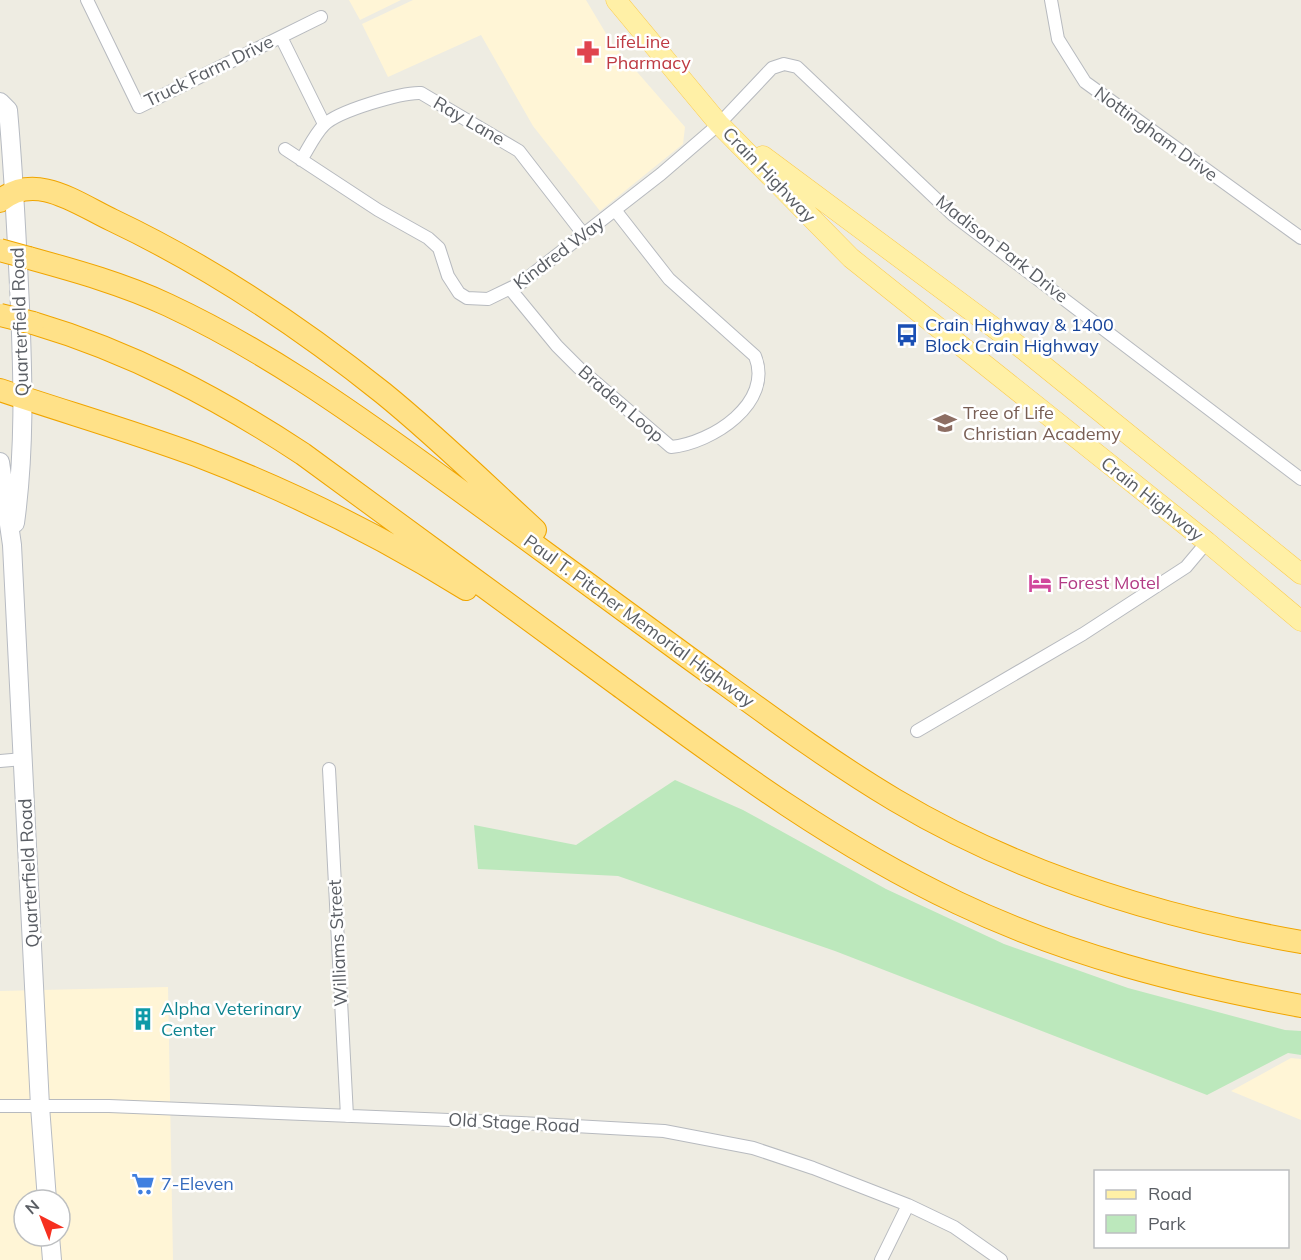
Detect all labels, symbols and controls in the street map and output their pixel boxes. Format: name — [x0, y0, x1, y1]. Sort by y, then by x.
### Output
street label: Truck Farm Drive — [141, 29, 277, 112]
place label: LifeLine Pharmacy — [606, 30, 691, 74]
pharmacy icon: LifeLine Pharmacy — [575, 39, 601, 65]
street label: Nottingham Drive — [1090, 81, 1223, 186]
street label: Ray Lane — [430, 91, 509, 150]
street label: Crain Highway — [718, 122, 821, 228]
street label: Madison Park Drive — [931, 190, 1073, 307]
street label: Kindred Way — [509, 211, 609, 294]
street label: Quarterfield Road — [5, 247, 34, 397]
place label: Crain Highway & 1400 Block Crain Highway — [925, 313, 1114, 357]
bus stop icon: Crain Highway & 1400 Block Crain Highway — [894, 322, 920, 348]
street label: Braden Loop — [574, 360, 669, 447]
place label: Tree of Life Christian Academy — [963, 401, 1121, 445]
school or university icon: Tree of Life Christian Academy — [932, 410, 958, 436]
street label: Crain Highway — [1096, 451, 1209, 546]
street label: Paul T. Pitcher Memorial Highway — [519, 529, 760, 712]
hotel icon: Forest Motel — [1027, 570, 1053, 596]
place label: Forest Motel — [1058, 571, 1160, 594]
street label: Quarterfield Road — [13, 798, 44, 948]
street label: Williams Street — [323, 879, 352, 1007]
place label: Alpha Veterinary Center — [161, 997, 302, 1041]
building icon: Alpha Veterinary Center — [130, 1006, 156, 1032]
street label: Old Stage Road — [448, 1108, 580, 1137]
legend — [1094, 1170, 1289, 1248]
supermarket icon: 7-Eleven — [130, 1171, 156, 1197]
place label: 7-Eleven — [161, 1172, 234, 1195]
text: Road — [1148, 1182, 1192, 1205]
north arrow — [12, 1188, 72, 1248]
text: N — [21, 1195, 43, 1218]
text: Park — [1148, 1212, 1187, 1235]

